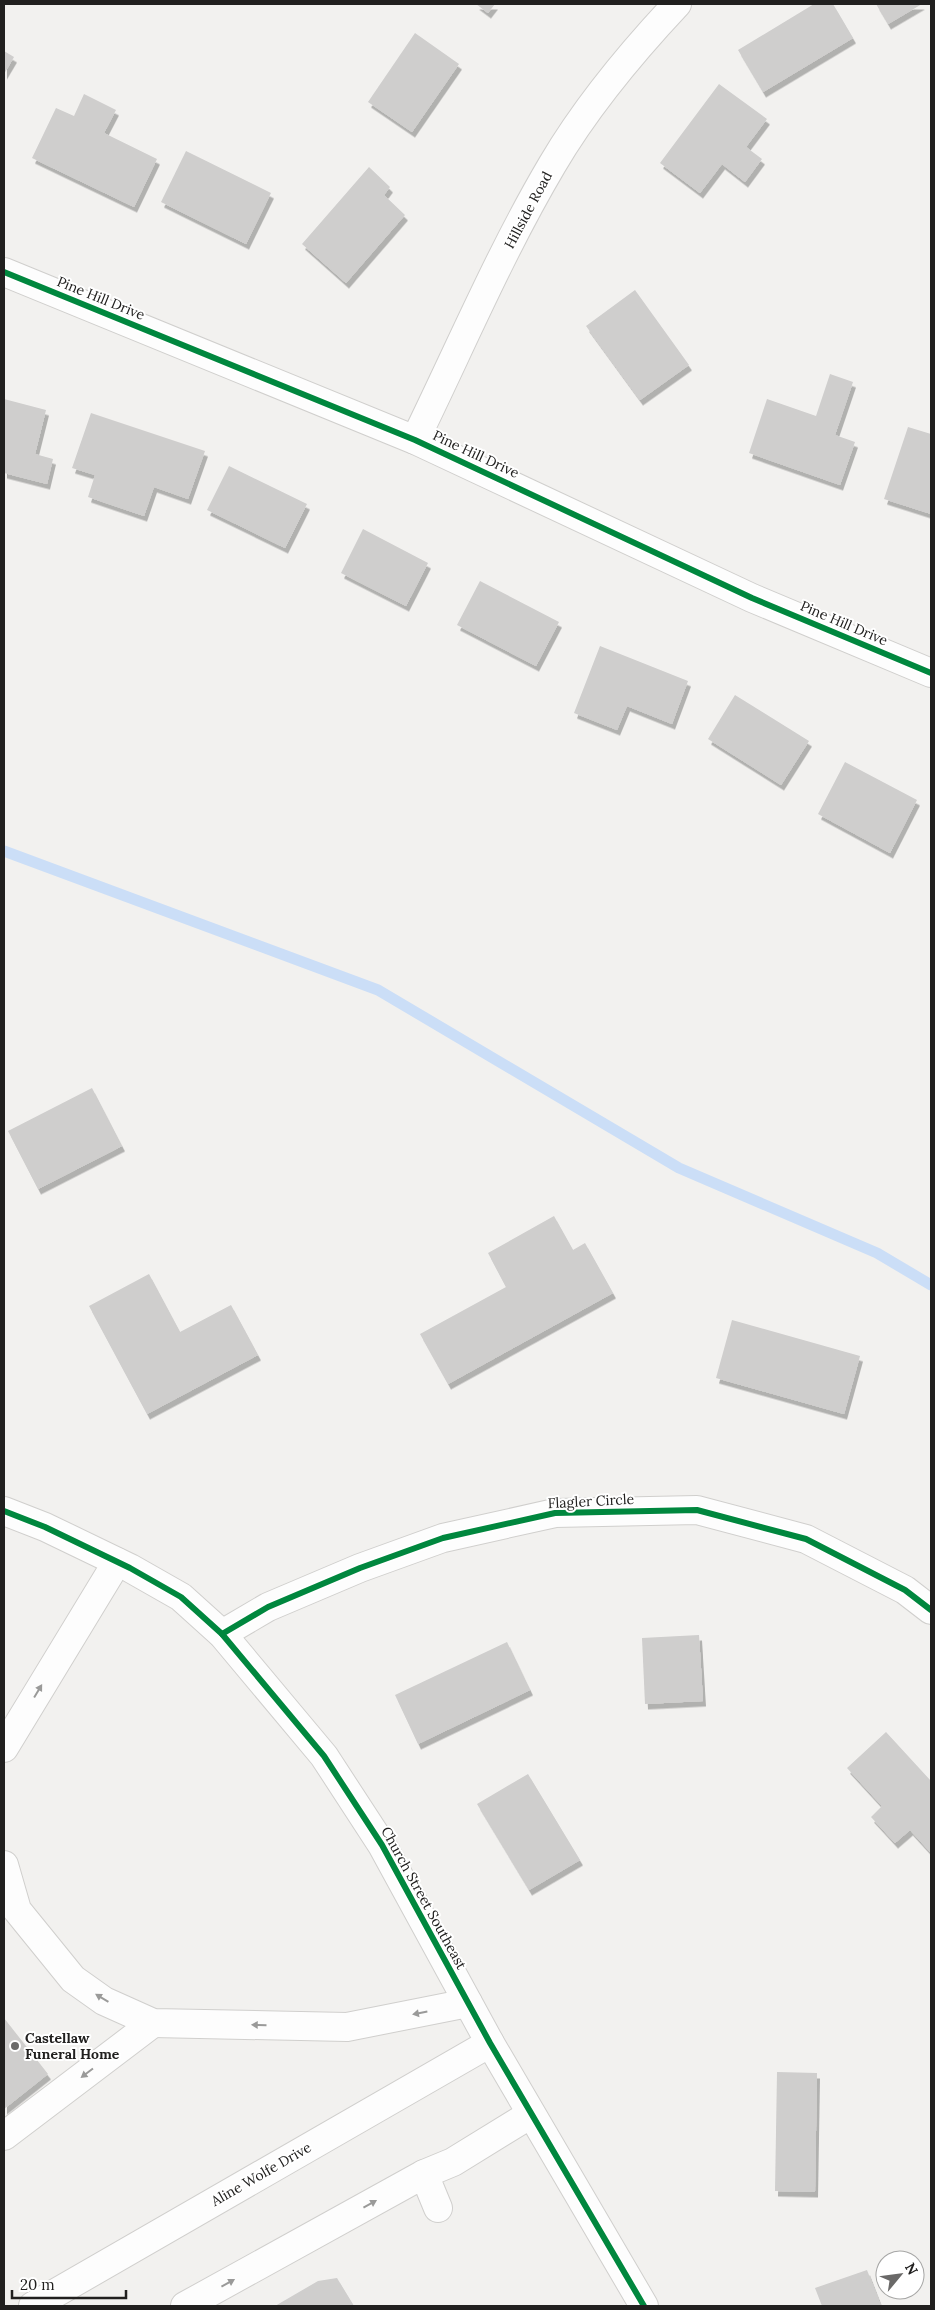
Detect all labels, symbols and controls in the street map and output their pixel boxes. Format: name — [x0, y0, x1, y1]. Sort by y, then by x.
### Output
street label: Hillside Road — [500, 168, 556, 252]
street label: Pine Hill Drive — [54, 272, 148, 324]
street label: Pine Hill Drive — [430, 426, 522, 482]
street label: Pine Hill Drive — [798, 596, 891, 650]
street label: Flagler Circle — [547, 1490, 635, 1512]
one-way arrow — [34, 1685, 43, 1698]
street label: Church Street Southeast — [377, 1824, 471, 1973]
one-way arrow — [95, 1994, 108, 2003]
one-way arrow — [411, 2009, 427, 2017]
one-way arrow — [251, 2021, 267, 2029]
place label: Castellaw Funeral Home — [25, 2029, 120, 2063]
marker: Castellaw Funeral Home — [9, 2040, 21, 2052]
one-way arrow — [81, 2068, 94, 2079]
street label: Aline Wolfe Drive — [207, 2138, 315, 2210]
one-way arrow — [363, 2200, 377, 2208]
north arrow — [875, 2250, 925, 2300]
text: N — [901, 2260, 922, 2278]
scale bar — [12, 2268, 126, 2300]
text: 20 m — [20, 2275, 55, 2294]
one-way arrow — [221, 2278, 234, 2287]

